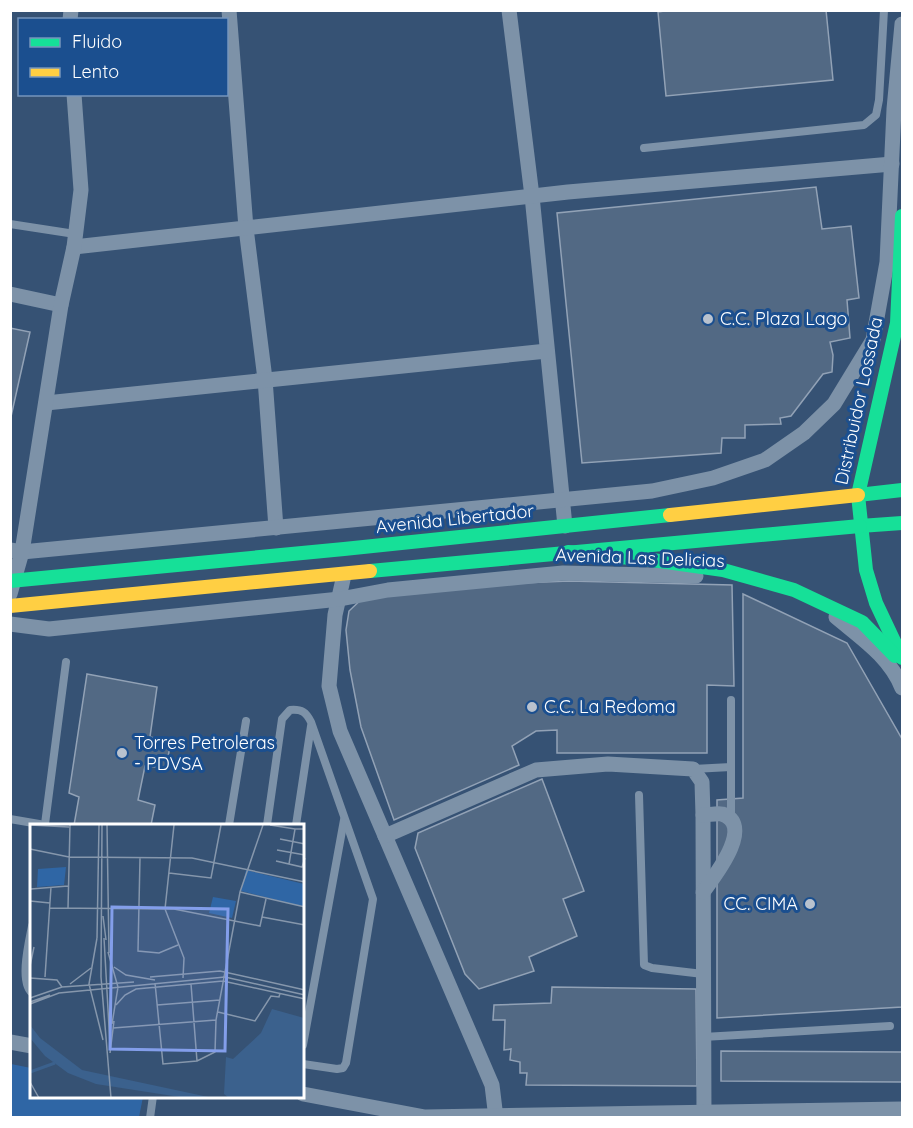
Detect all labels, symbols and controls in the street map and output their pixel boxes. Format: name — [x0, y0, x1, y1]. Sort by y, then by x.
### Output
legend — [18, 18, 228, 96]
text: Fluido — [72, 30, 122, 53]
text: Lento — [72, 60, 119, 83]
place label: C.C. Plaza Lago — [720, 307, 847, 330]
marker: C.C. Plaza Lago — [701, 312, 715, 326]
street label: Distribuidor Lossada — [829, 315, 888, 487]
street label: Avenida Libertador — [375, 499, 535, 538]
street label: Avenida Las Delicias — [555, 543, 725, 572]
place label: C.C. La Redoma — [544, 695, 676, 718]
marker: C.C. La Redoma — [525, 700, 539, 714]
place label: Torres Petroleras - PDVSA — [134, 731, 275, 775]
marker: Torres Petroleras - PDVSA — [115, 746, 129, 760]
inset map — [30, 824, 304, 1098]
place label: CC. CIMA — [724, 892, 798, 915]
marker: CC. CIMA — [803, 897, 817, 911]

